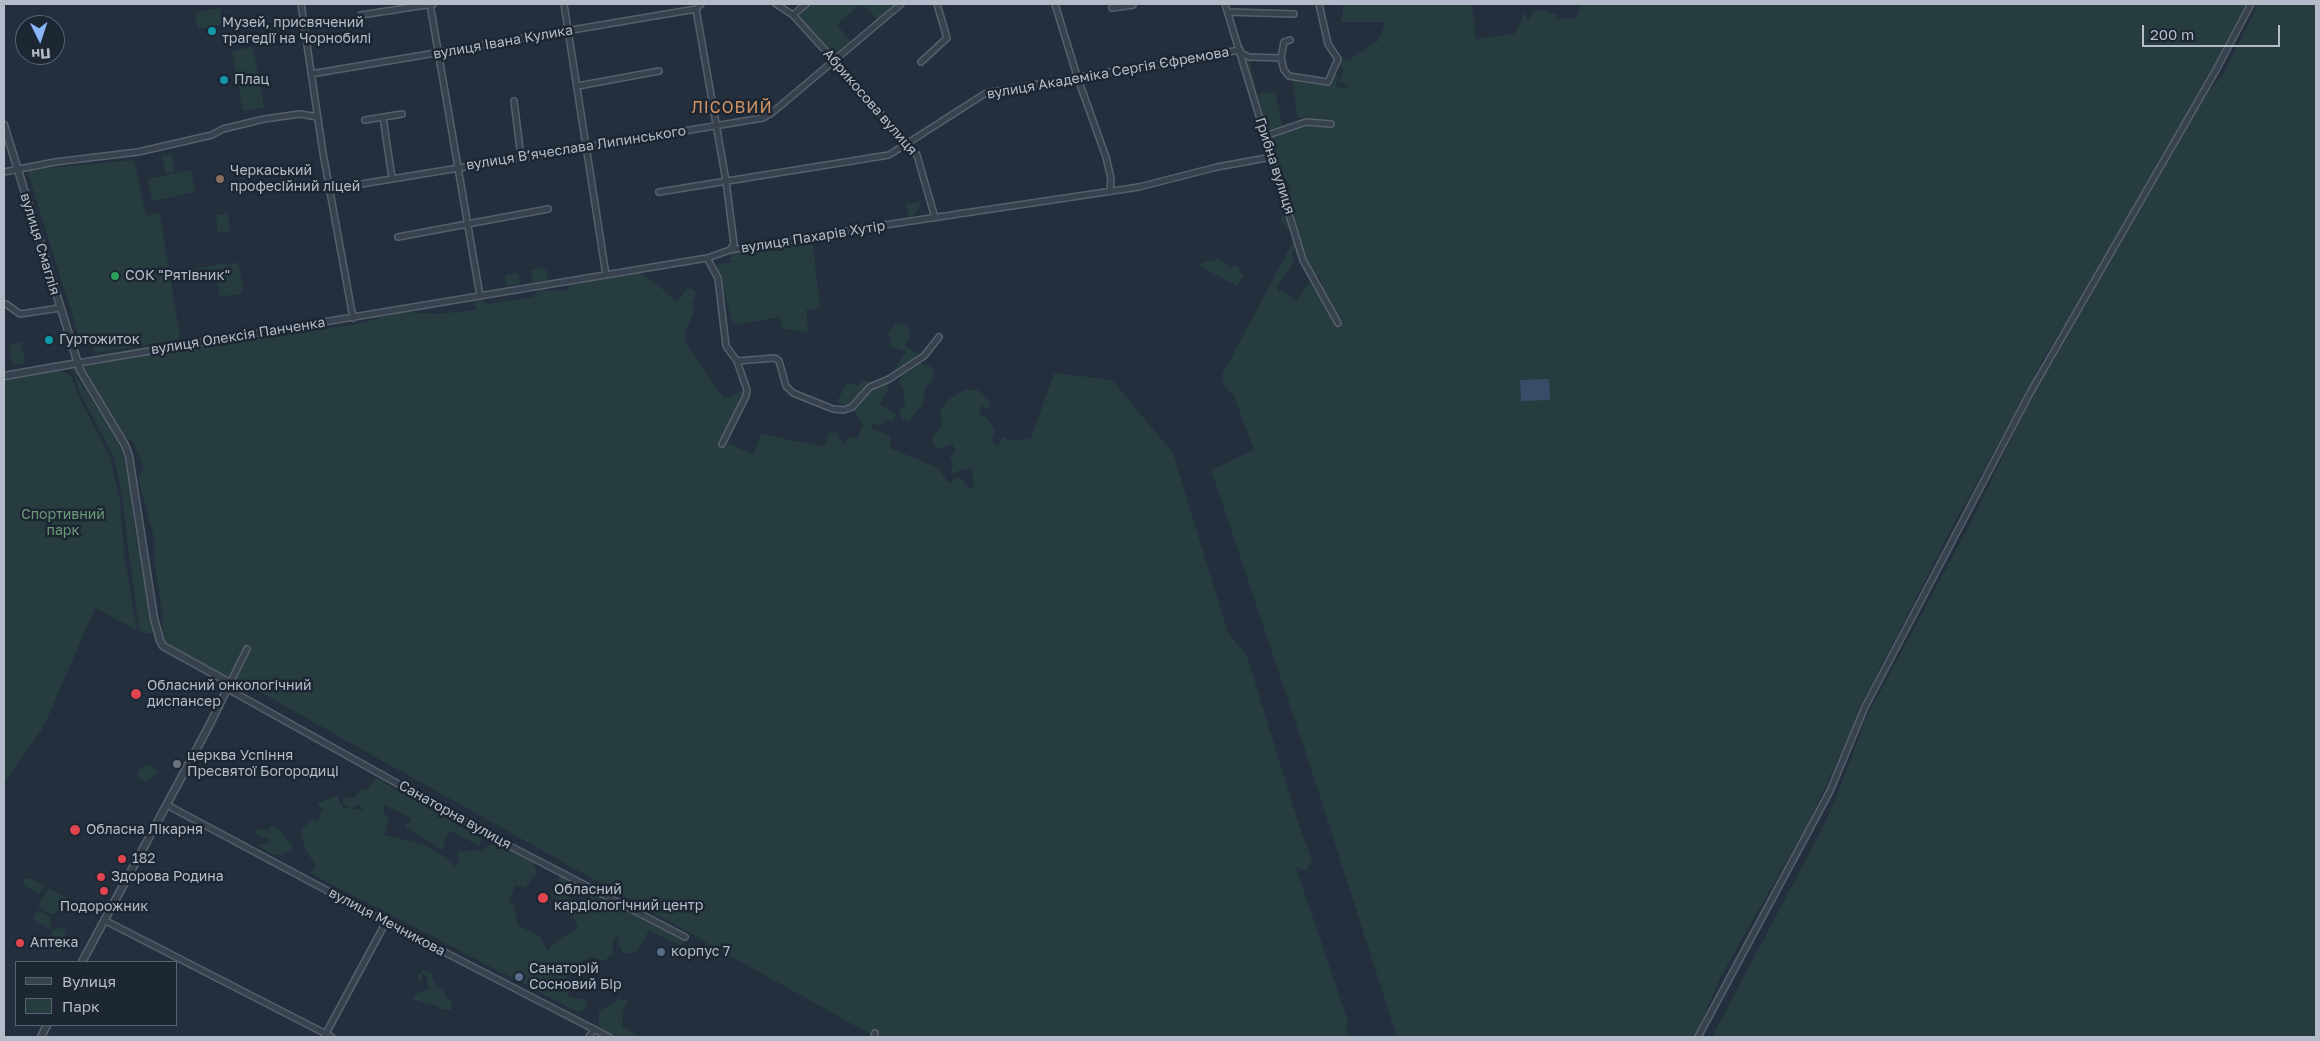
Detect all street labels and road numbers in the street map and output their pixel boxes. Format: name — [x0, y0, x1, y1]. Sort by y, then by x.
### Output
street label: вулиця Івана Кулика — [432, 21, 574, 63]
street label: вулиця Академіка Сергія Єфремова — [985, 43, 1231, 103]
street label: Абрикосова вулиця — [819, 46, 921, 158]
street label: Грибна вулиця — [1251, 116, 1299, 216]
street label: вулиця Вʼячеслава Липинського — [465, 122, 687, 174]
street label: вулиця Смаглія — [17, 191, 63, 297]
street label: вулиця Пахарів Хутір — [740, 217, 886, 257]
street label: вулиця Олексія Панченка — [150, 314, 326, 358]
street label: Санаторна вулиця — [396, 777, 514, 853]
street label: вулиця Мечникова — [326, 884, 448, 960]

